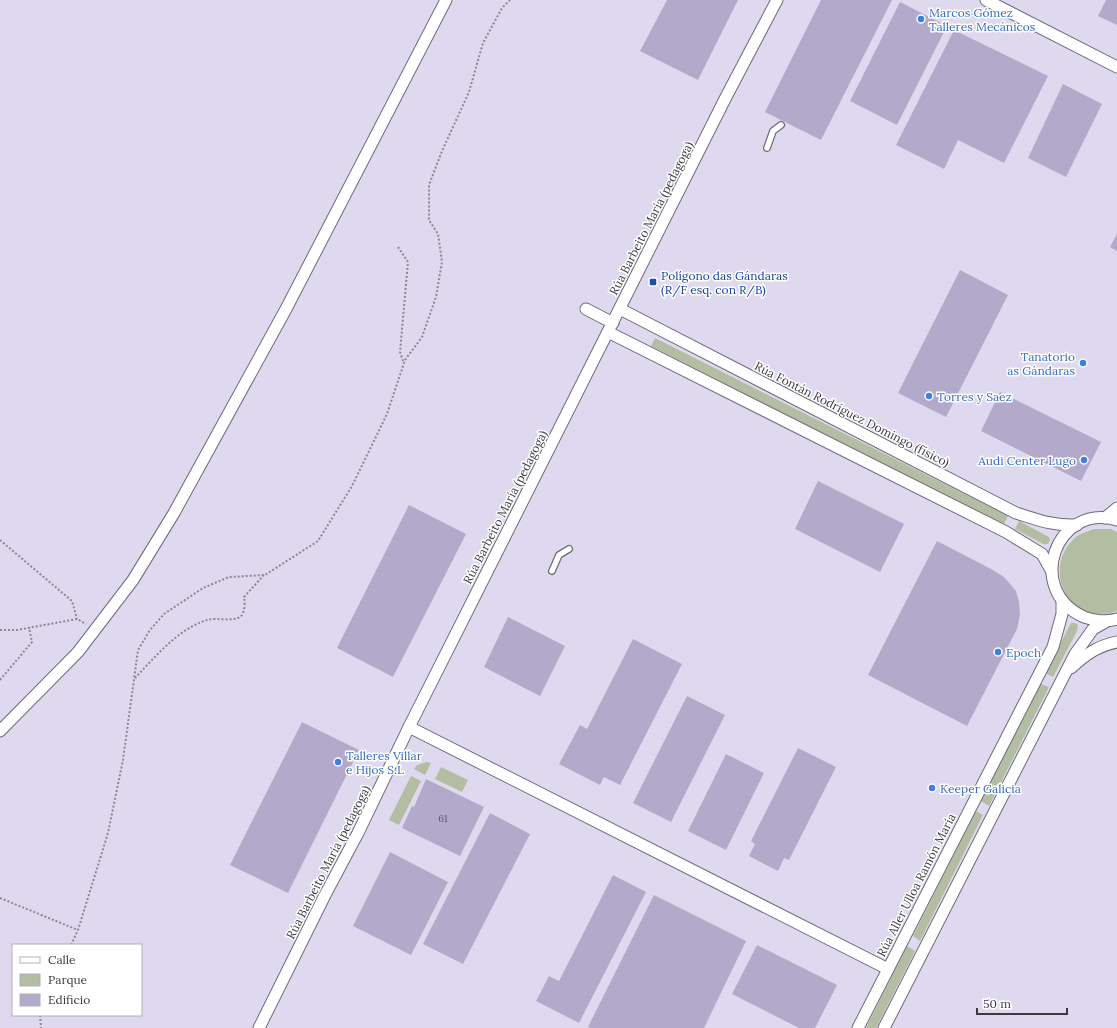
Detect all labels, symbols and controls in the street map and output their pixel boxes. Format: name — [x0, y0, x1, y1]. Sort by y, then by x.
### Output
place label: Marcos Gómez Talleres Mecánicos — [929, 5, 1036, 34]
marker: Marcos Gómez Talleres Mecánicos — [916, 14, 926, 24]
street label: Rúa Barbeito María (pedagoga) — [606, 138, 697, 298]
place label: Polígono das Gándaras (R/F esq. con R/B) — [661, 268, 788, 298]
marker: Polígono das Gándaras (R/F esq. con R/B) — [648, 277, 658, 287]
place label: Tanatorio as Gándaras — [1007, 349, 1075, 378]
street label: Rúa Fontán Rodríguez Domingo (físico) — [752, 358, 952, 471]
marker: Tanatorio as Gándaras — [1078, 358, 1088, 368]
place label: Torres y Saez — [937, 389, 1012, 404]
marker: Torres y Saez — [924, 391, 934, 401]
street label: Rúa Barbeito María (pedagoga) — [460, 427, 551, 587]
place label: Audi Center Lugo — [977, 453, 1076, 468]
marker: Audi Center Lugo — [1079, 455, 1089, 465]
place label: Epoch — [1006, 645, 1041, 660]
marker: Epoch — [993, 647, 1003, 657]
place label: Talleres Villar e Hijos S.L — [346, 748, 423, 777]
marker: Talleres Villar e Hijos S.L — [333, 757, 343, 767]
place label: Keeper Galicia — [940, 781, 1021, 796]
street label: Rúa Barbeito María (pedagoga) — [283, 782, 374, 942]
marker: Keeper Galicia — [927, 783, 937, 793]
street label: Rúa Aller Ulloa Ramón María — [873, 811, 959, 959]
house number: 61 — [438, 812, 448, 825]
legend — [12, 944, 142, 1016]
text: Calle — [48, 952, 76, 967]
text: Parque — [48, 972, 88, 987]
scale bar — [977, 990, 1067, 1016]
text: Edificio — [48, 992, 90, 1007]
text: 50 m — [983, 996, 1011, 1011]

